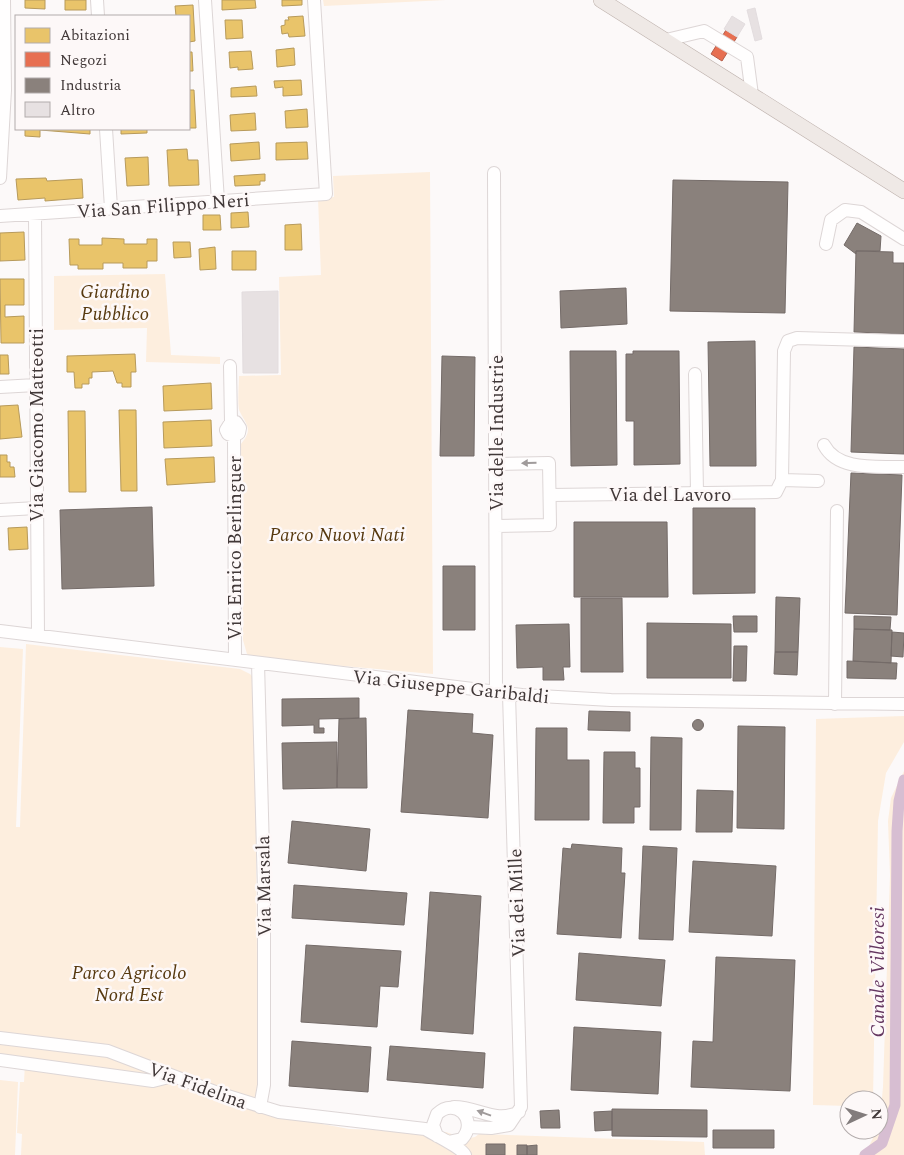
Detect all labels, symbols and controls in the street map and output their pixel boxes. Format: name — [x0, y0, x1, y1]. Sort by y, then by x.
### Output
legend — [15, 15, 190, 130]
text: Abitazioni — [60, 24, 130, 47]
text: Negozi — [60, 49, 107, 72]
text: Industria — [60, 74, 122, 97]
text: Altro — [60, 99, 95, 122]
street label: Via San Filippo Neri — [76, 186, 250, 227]
park label: Giardino Pubblico — [80, 278, 150, 329]
street label: Via Giacomo Matteotti — [23, 328, 52, 522]
street label: Via delle Industrie — [483, 355, 512, 511]
street label: Via Enrico Berlinguer — [221, 455, 250, 640]
one-way arrow — [521, 459, 537, 467]
street label: Via del Lavoro — [609, 481, 731, 510]
park label: Parco Nuovi Nati — [269, 521, 405, 550]
street label: Via Giuseppe Garibaldi — [351, 663, 551, 712]
street label: Via Marsala — [249, 834, 280, 937]
street label: Via dei Mille — [501, 848, 534, 958]
water label: Canale Villoresi — [863, 906, 893, 1037]
park label: Parco Agricolo Nord Est — [71, 959, 187, 1010]
street label: Via Fidelina — [144, 1055, 252, 1118]
north arrow — [839, 1090, 889, 1140]
text: N — [866, 1108, 887, 1121]
one-way arrow — [477, 1109, 492, 1116]

